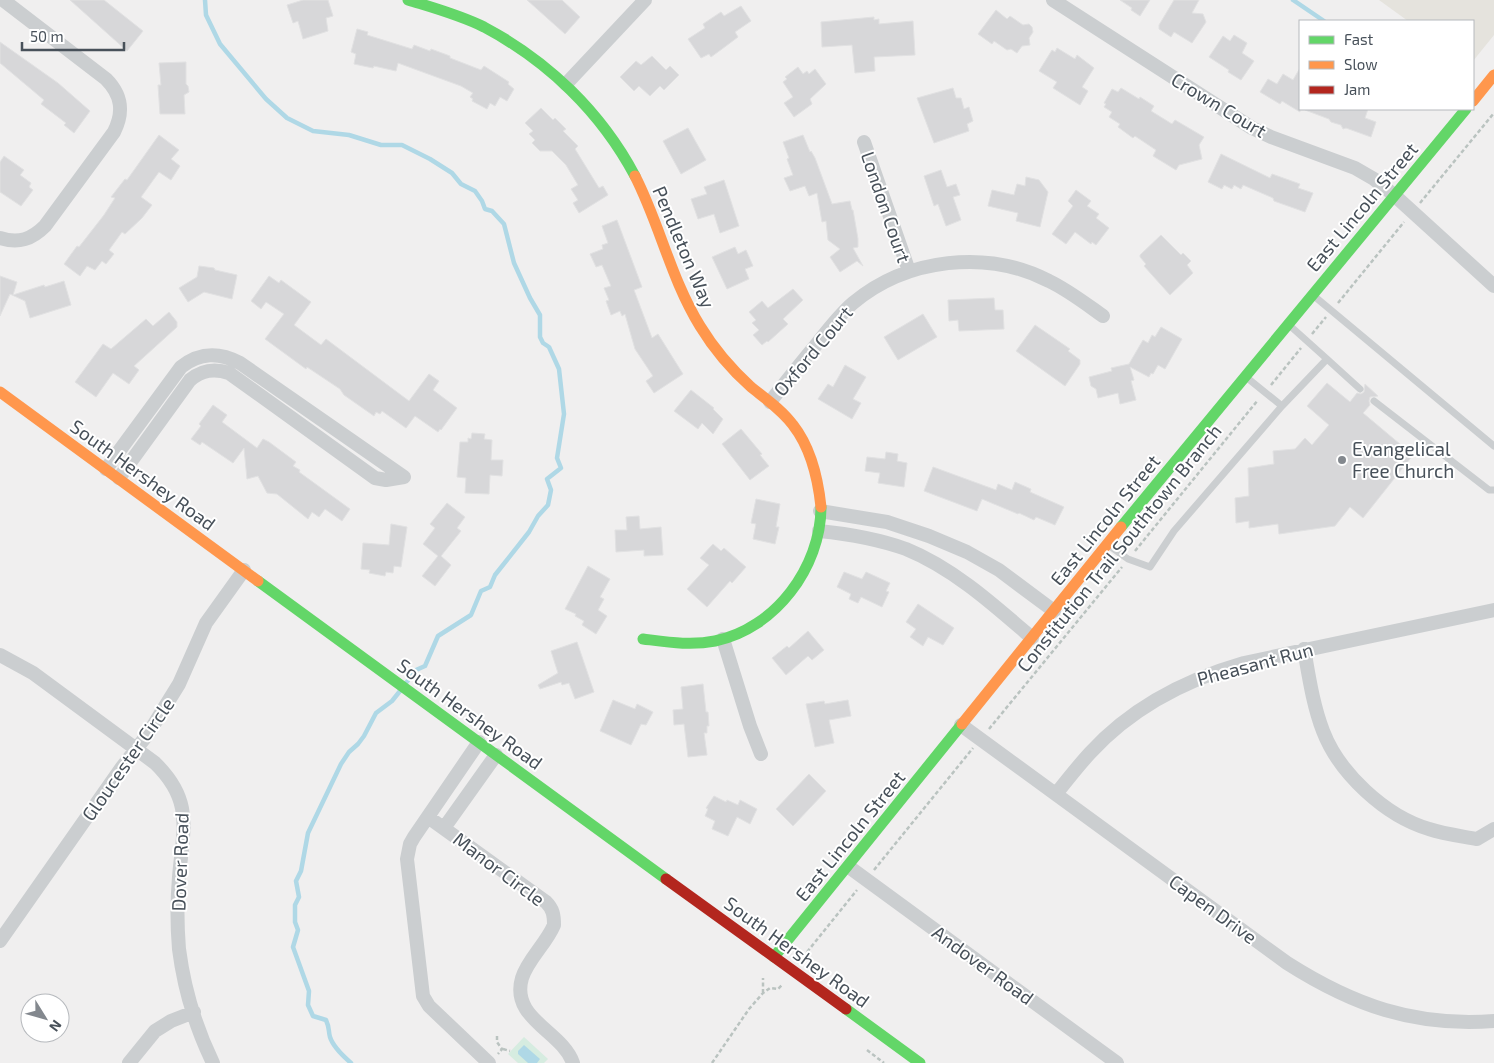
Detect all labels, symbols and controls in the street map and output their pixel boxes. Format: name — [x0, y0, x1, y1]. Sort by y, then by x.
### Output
scale bar — [22, 20, 125, 52]
legend — [1299, 20, 1474, 110]
text: 50 m — [30, 27, 64, 45]
text: Fast — [1344, 30, 1374, 48]
text: Slow — [1344, 55, 1378, 73]
street label: Crown Court — [1167, 67, 1271, 142]
text: Jam — [1344, 80, 1370, 98]
street label: East Lincoln Street — [1301, 137, 1422, 276]
street label: London Court — [857, 148, 916, 265]
street label: Pendleton Way — [648, 182, 721, 311]
street label: Oxford Court — [768, 301, 857, 400]
street label: South Hershey Road — [66, 414, 220, 535]
street label: Constitution Trail Southtown Branch — [1011, 419, 1226, 676]
place label: Evangelical Free Church — [1352, 437, 1454, 482]
street label: East Lincoln Street — [1045, 450, 1164, 590]
marker: Evangelical Free Church — [1336, 454, 1348, 466]
street label: Pheasant Run — [1194, 637, 1315, 690]
street label: South Hershey Road — [393, 653, 547, 774]
street label: Gloucester Circle — [77, 693, 179, 825]
street label: East Lincoln Street — [790, 766, 909, 906]
street label: Dover Road — [166, 812, 193, 912]
street label: Manor Circle — [449, 827, 550, 910]
street label: Capen Drive — [1165, 869, 1262, 948]
street label: South Hershey Road — [720, 891, 874, 1012]
street label: Andover Road — [928, 920, 1039, 1009]
north arrow — [20, 993, 70, 1043]
text: N — [46, 1017, 66, 1035]

